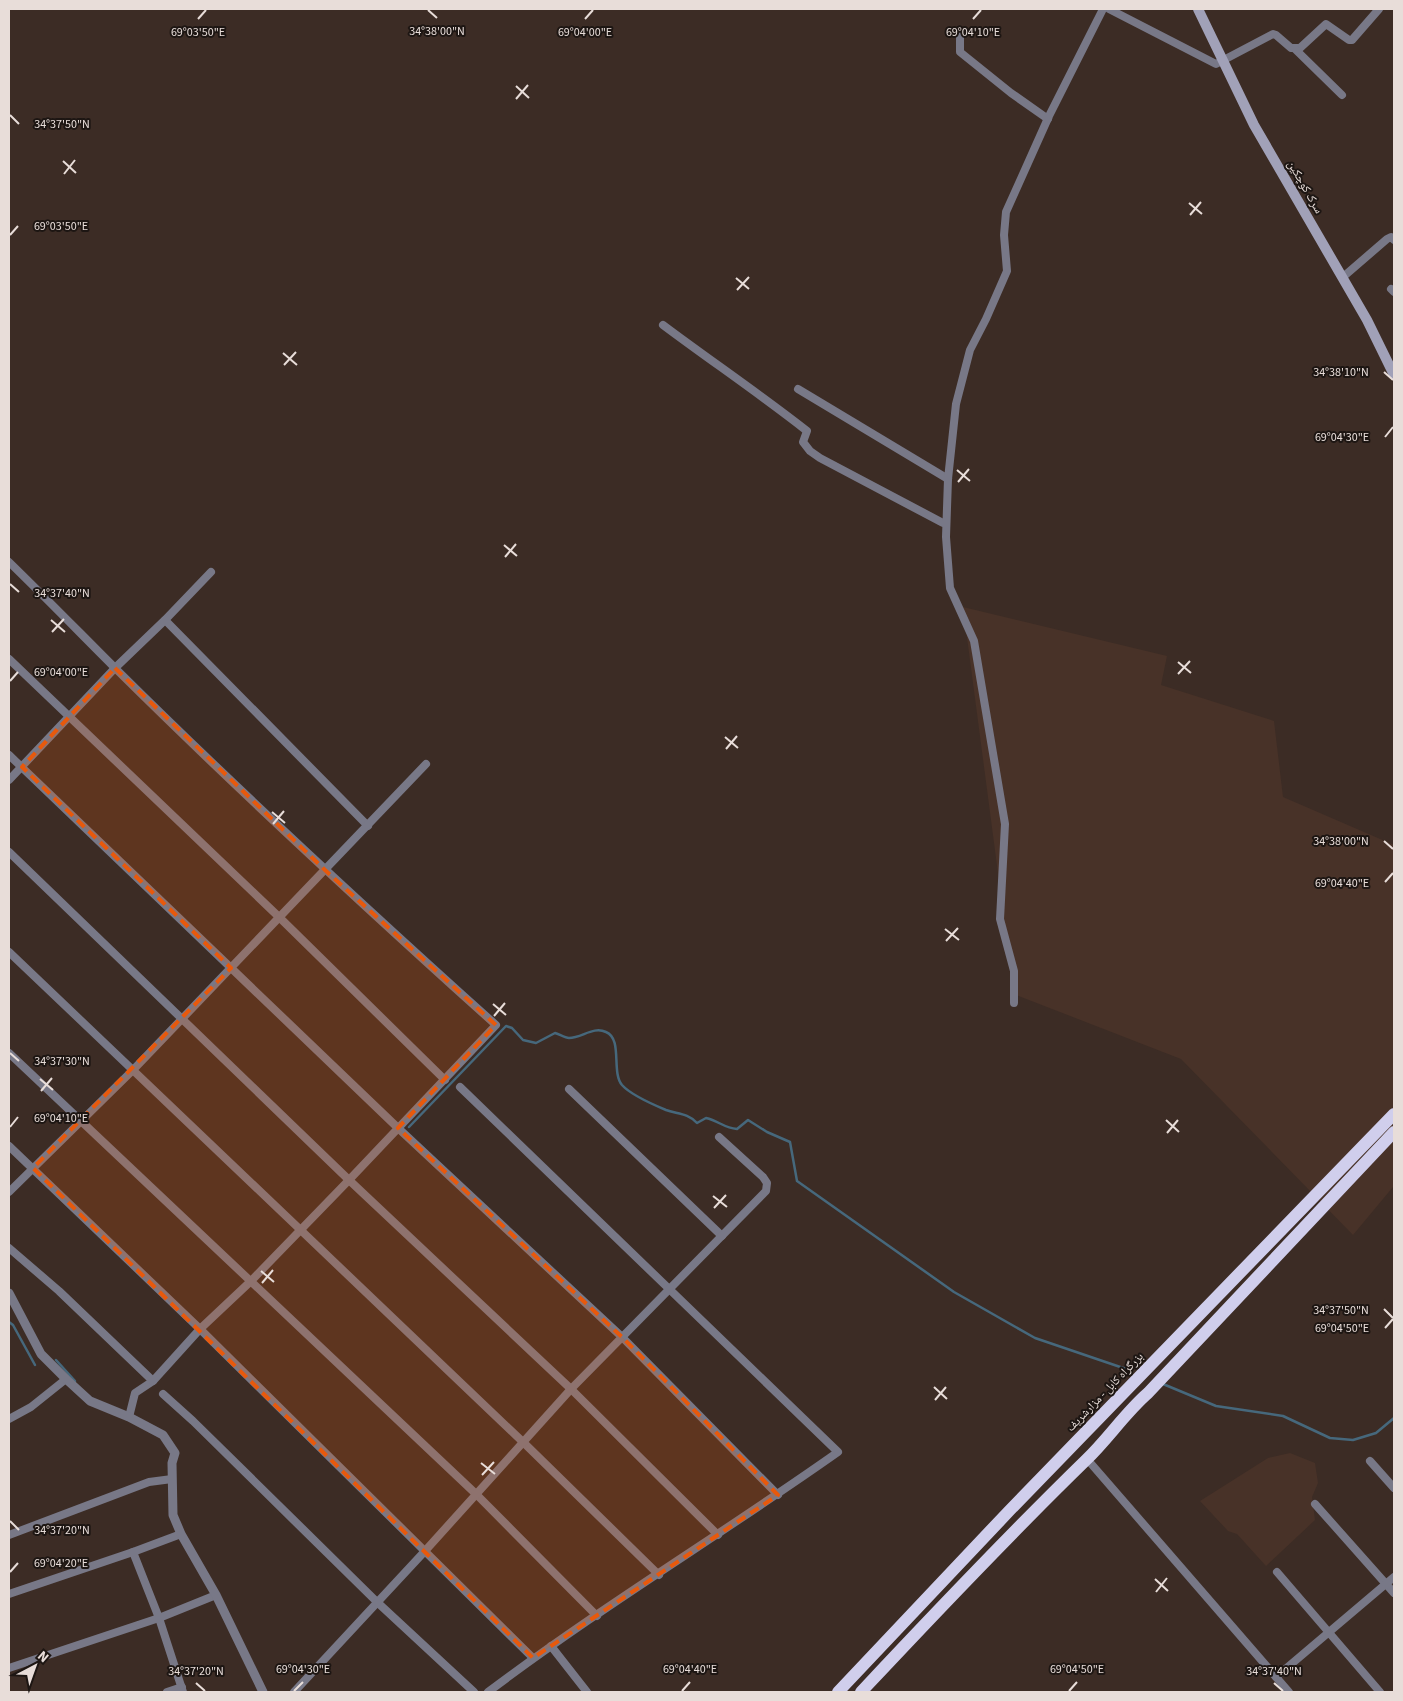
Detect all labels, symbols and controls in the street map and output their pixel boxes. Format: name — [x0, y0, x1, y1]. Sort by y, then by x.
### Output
text: 34°38'00"N — [409, 23, 465, 40]
text: 69°03'50"E — [171, 24, 225, 41]
text: 69°04'00"E — [558, 24, 612, 41]
text: 69°04'10"E — [946, 24, 1000, 41]
text: 34°37'50"N — [34, 116, 90, 133]
street label: سرک کوچکین — [1283, 157, 1327, 217]
text: 69°03'50"E — [34, 218, 88, 235]
text: 34°38'10"N — [1313, 364, 1369, 381]
text: 69°04'30"E — [1315, 429, 1369, 446]
text: 34°37'40"N — [34, 585, 90, 602]
text: 69°04'00"E — [34, 664, 88, 681]
text: 34°38'00"N — [1313, 833, 1369, 850]
text: 69°04'40"E — [1315, 875, 1369, 892]
text: 34°37'30"N — [34, 1053, 90, 1070]
text: 69°04'10"E — [34, 1110, 88, 1127]
text: 34°37'50"N — [1313, 1302, 1369, 1319]
text: 69°04'50"E — [1315, 1320, 1369, 1337]
street label: بزرگراه کابل - مزارشریف — [1063, 1349, 1147, 1435]
text: 34°37'20"N — [34, 1522, 90, 1539]
text: 69°04'20"E — [34, 1555, 88, 1572]
north arrow — [10, 1641, 60, 1691]
text: N — [33, 1646, 53, 1668]
text: 69°04'30"E — [276, 1661, 330, 1678]
text: 69°04'40"E — [663, 1661, 717, 1678]
text: 69°04'50"E — [1050, 1661, 1104, 1678]
text: 34°37'20"N — [168, 1663, 224, 1680]
text: 34°37'40"N — [1246, 1663, 1302, 1680]

